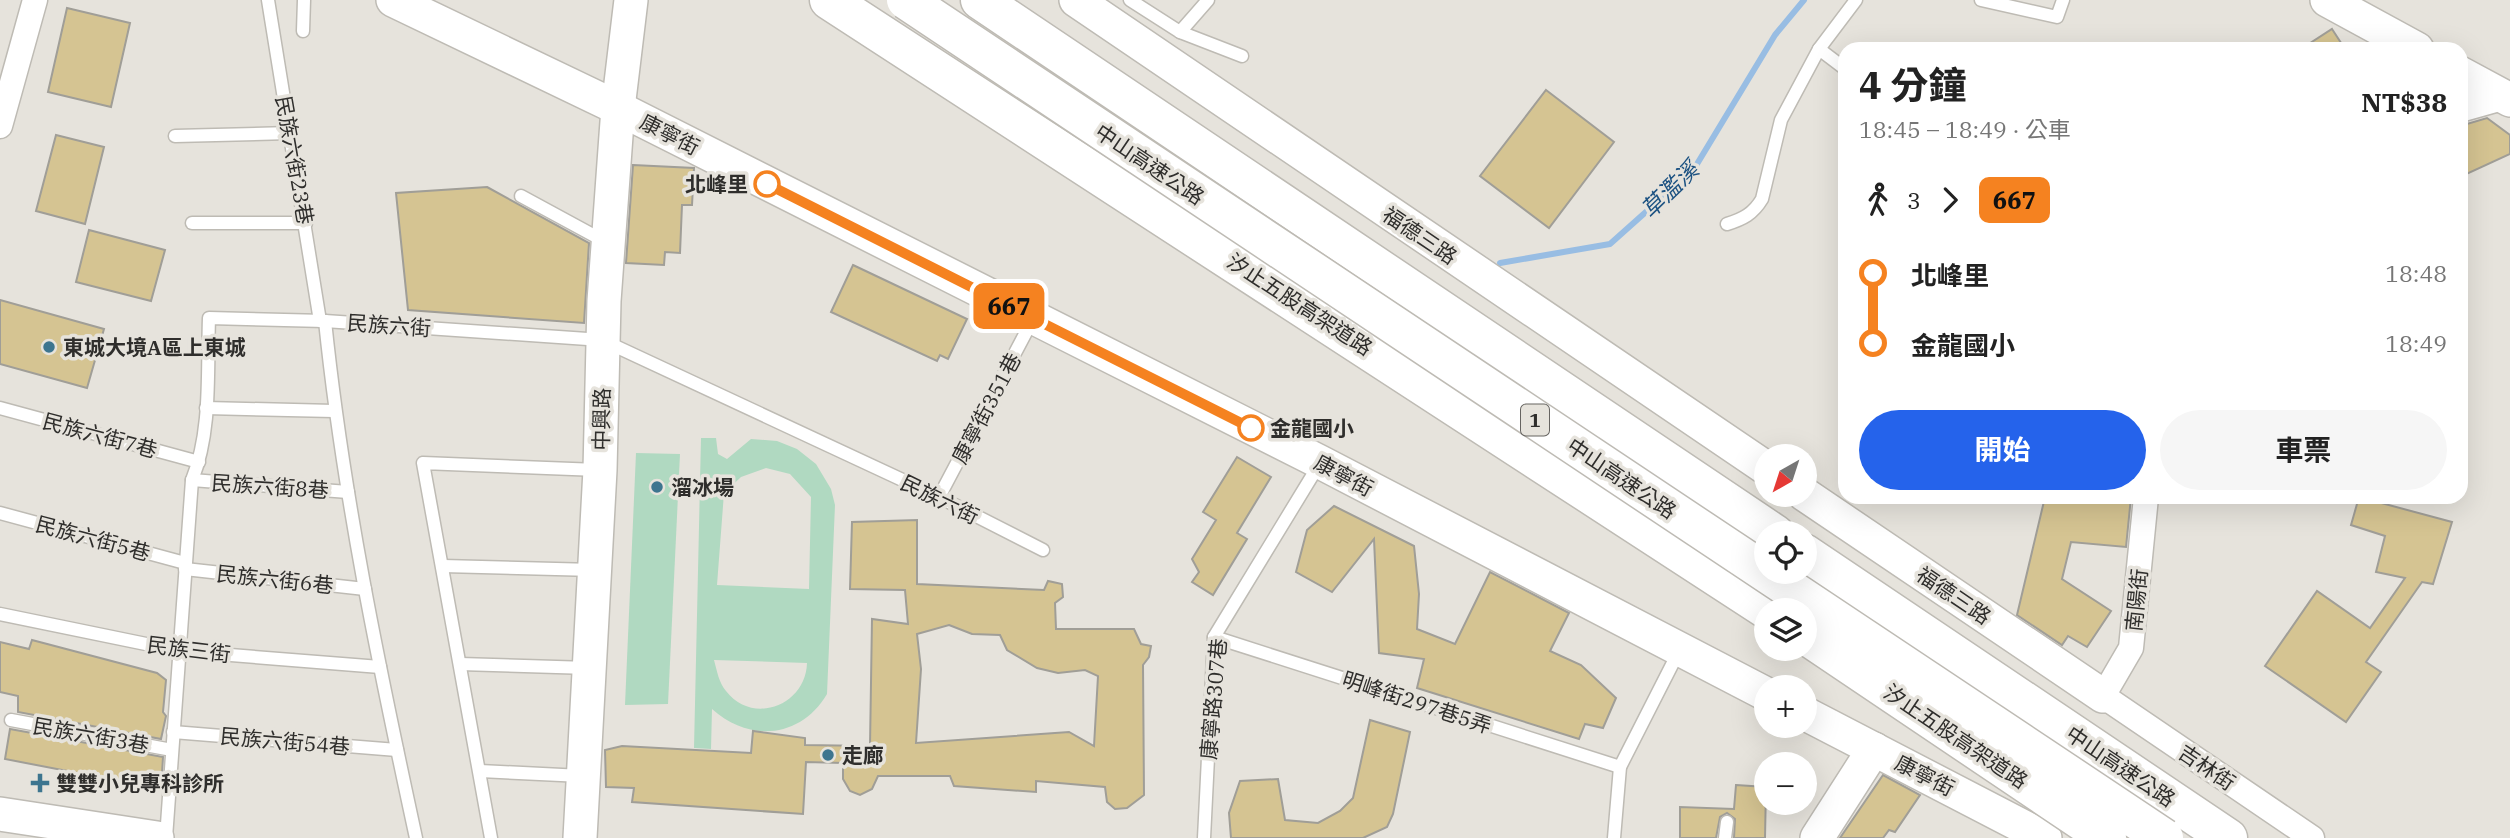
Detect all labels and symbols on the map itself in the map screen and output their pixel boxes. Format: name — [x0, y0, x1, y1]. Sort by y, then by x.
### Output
street label: 民族六街23巷 — [270, 93, 320, 227]
street label: 康寧街 — [636, 107, 704, 161]
street label: 中山高速公路 — [1090, 117, 1210, 211]
water label: 草濫溪 — [1634, 152, 1706, 224]
place label: 北峰里 — [685, 170, 748, 198]
marker: 北峰里 — [754, 171, 780, 197]
street label: 福德三路 — [1377, 200, 1463, 270]
street label: 汐止五股高架道路 — [1222, 247, 1378, 361]
line badge: 667 — [969, 283, 1049, 329]
street label: 民族六街 — [346, 308, 432, 342]
place label: 東城大境A區上東城 — [63, 333, 246, 361]
marker: 東城大境A區上東城 — [41, 339, 57, 355]
street label: 康寧街351巷 — [945, 348, 1027, 468]
street label: 中興路 — [586, 387, 616, 451]
road number: 1 — [1521, 404, 1549, 436]
street label: 民族六街7巷 — [40, 406, 160, 464]
place label: 金龍國小 — [1270, 414, 1354, 442]
marker: 金龍國小 — [1238, 415, 1264, 441]
street label: 中山高速公路 — [1562, 431, 1682, 525]
north arrow — [1754, 444, 1816, 508]
street label: 康寧街 — [1310, 448, 1378, 502]
street label: 民族六街8巷 — [210, 468, 330, 504]
street label: 民族六街 — [896, 468, 984, 530]
place label: 溜冰場 — [671, 473, 734, 501]
marker: 溜冰場 — [649, 479, 665, 495]
street label: 民族六街5巷 — [33, 509, 153, 567]
street label: 民族六街6巷 — [215, 559, 335, 599]
street label: 福德三路 — [1911, 560, 1997, 630]
street label: 南陽街 — [2119, 567, 2153, 633]
street label: 民族三街 — [146, 630, 232, 668]
street label: 康寧路307巷 — [1194, 637, 1232, 761]
street label: 明峰街297巷5弄 — [1339, 665, 1495, 739]
street label: 汐止五股高架道路 — [1879, 677, 2033, 795]
street label: 民族六街3巷 — [31, 711, 151, 759]
street label: 中山高速公路 — [2061, 719, 2181, 813]
street label: 民族六街54巷 — [219, 721, 351, 761]
street label: 吉林街 — [2173, 738, 2241, 796]
place label: 走廊 — [842, 741, 884, 769]
marker: 走廊 — [820, 747, 836, 763]
street label: 康寧街 — [1891, 748, 1959, 802]
place label: 雙雙小兒專科診所 — [56, 769, 224, 797]
marker: 雙雙小兒專科診所 — [30, 773, 50, 793]

